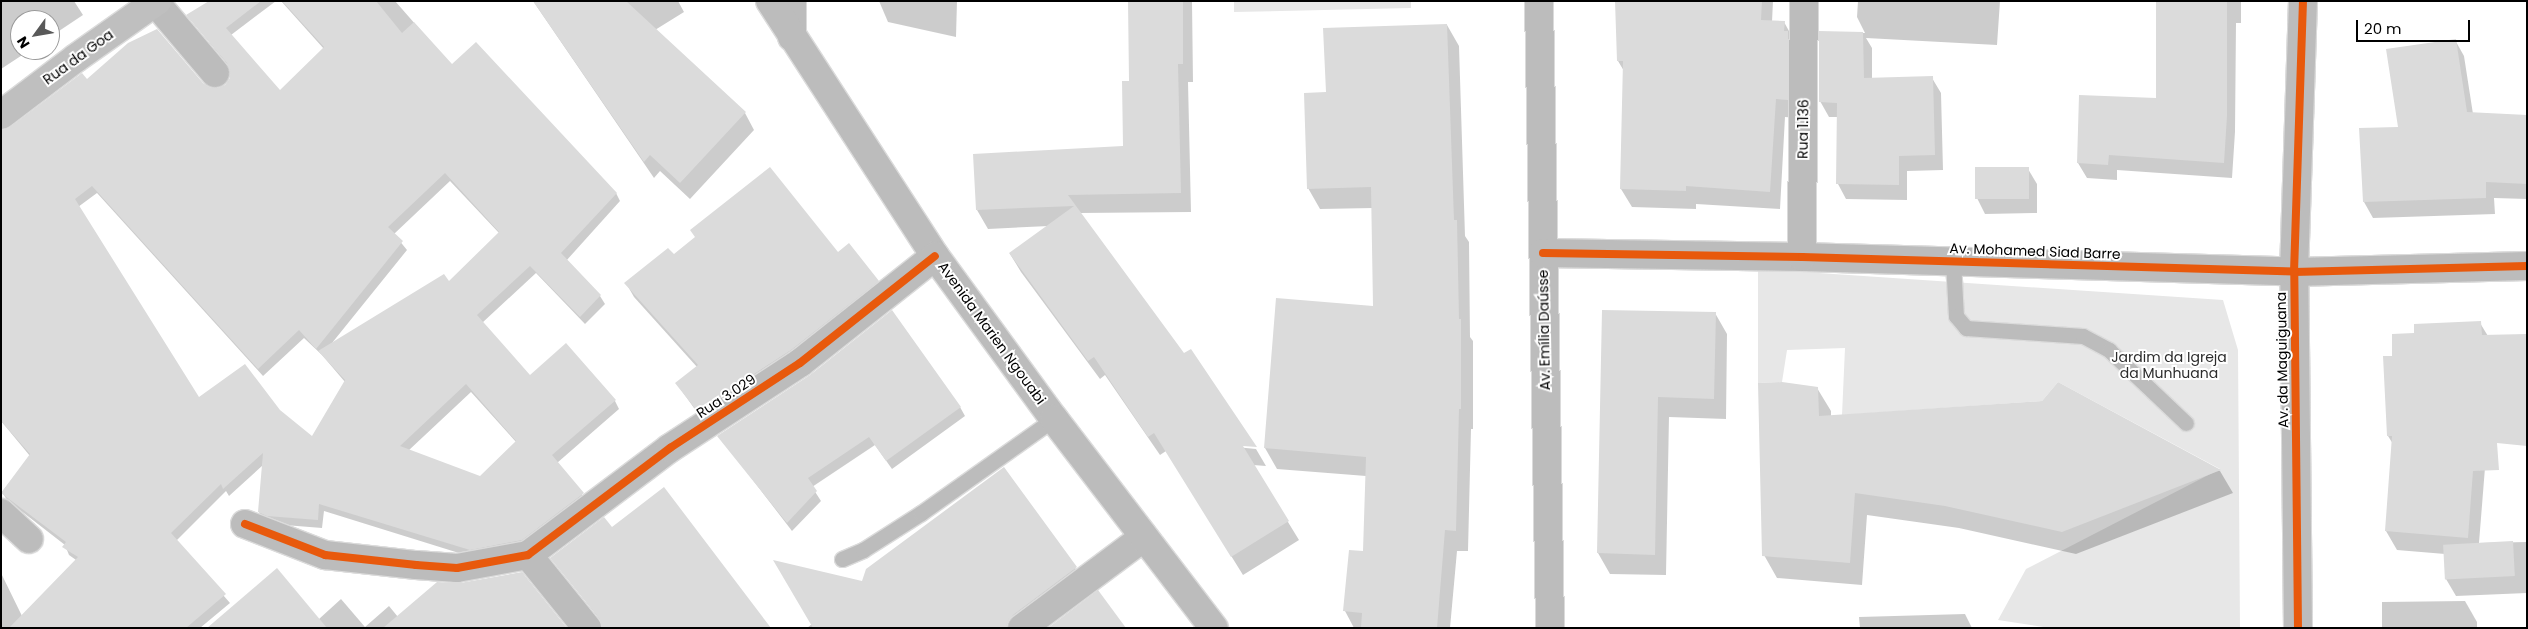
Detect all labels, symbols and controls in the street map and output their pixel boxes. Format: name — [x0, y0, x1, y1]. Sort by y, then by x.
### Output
north arrow — [10, 10, 60, 60]
scale bar — [2358, 10, 2472, 42]
text: 20 m — [2364, 18, 2402, 39]
street label: Rua da Goa — [40, 26, 116, 88]
text: N — [12, 33, 34, 52]
street label: Rua 1.136 — [1794, 99, 1812, 159]
street label: Av. Mohamed Siad Barre — [1949, 240, 2121, 262]
street label: Avenida Marien Ngouabi — [935, 258, 1049, 408]
street label: Av. Emília Daússe — [1535, 270, 1553, 390]
street label: Av. da Maguiguana — [2272, 292, 2292, 428]
park label: Jardim da Igreja da Munhuana — [2111, 349, 2227, 382]
street label: Rua 3.029 — [693, 371, 759, 421]

